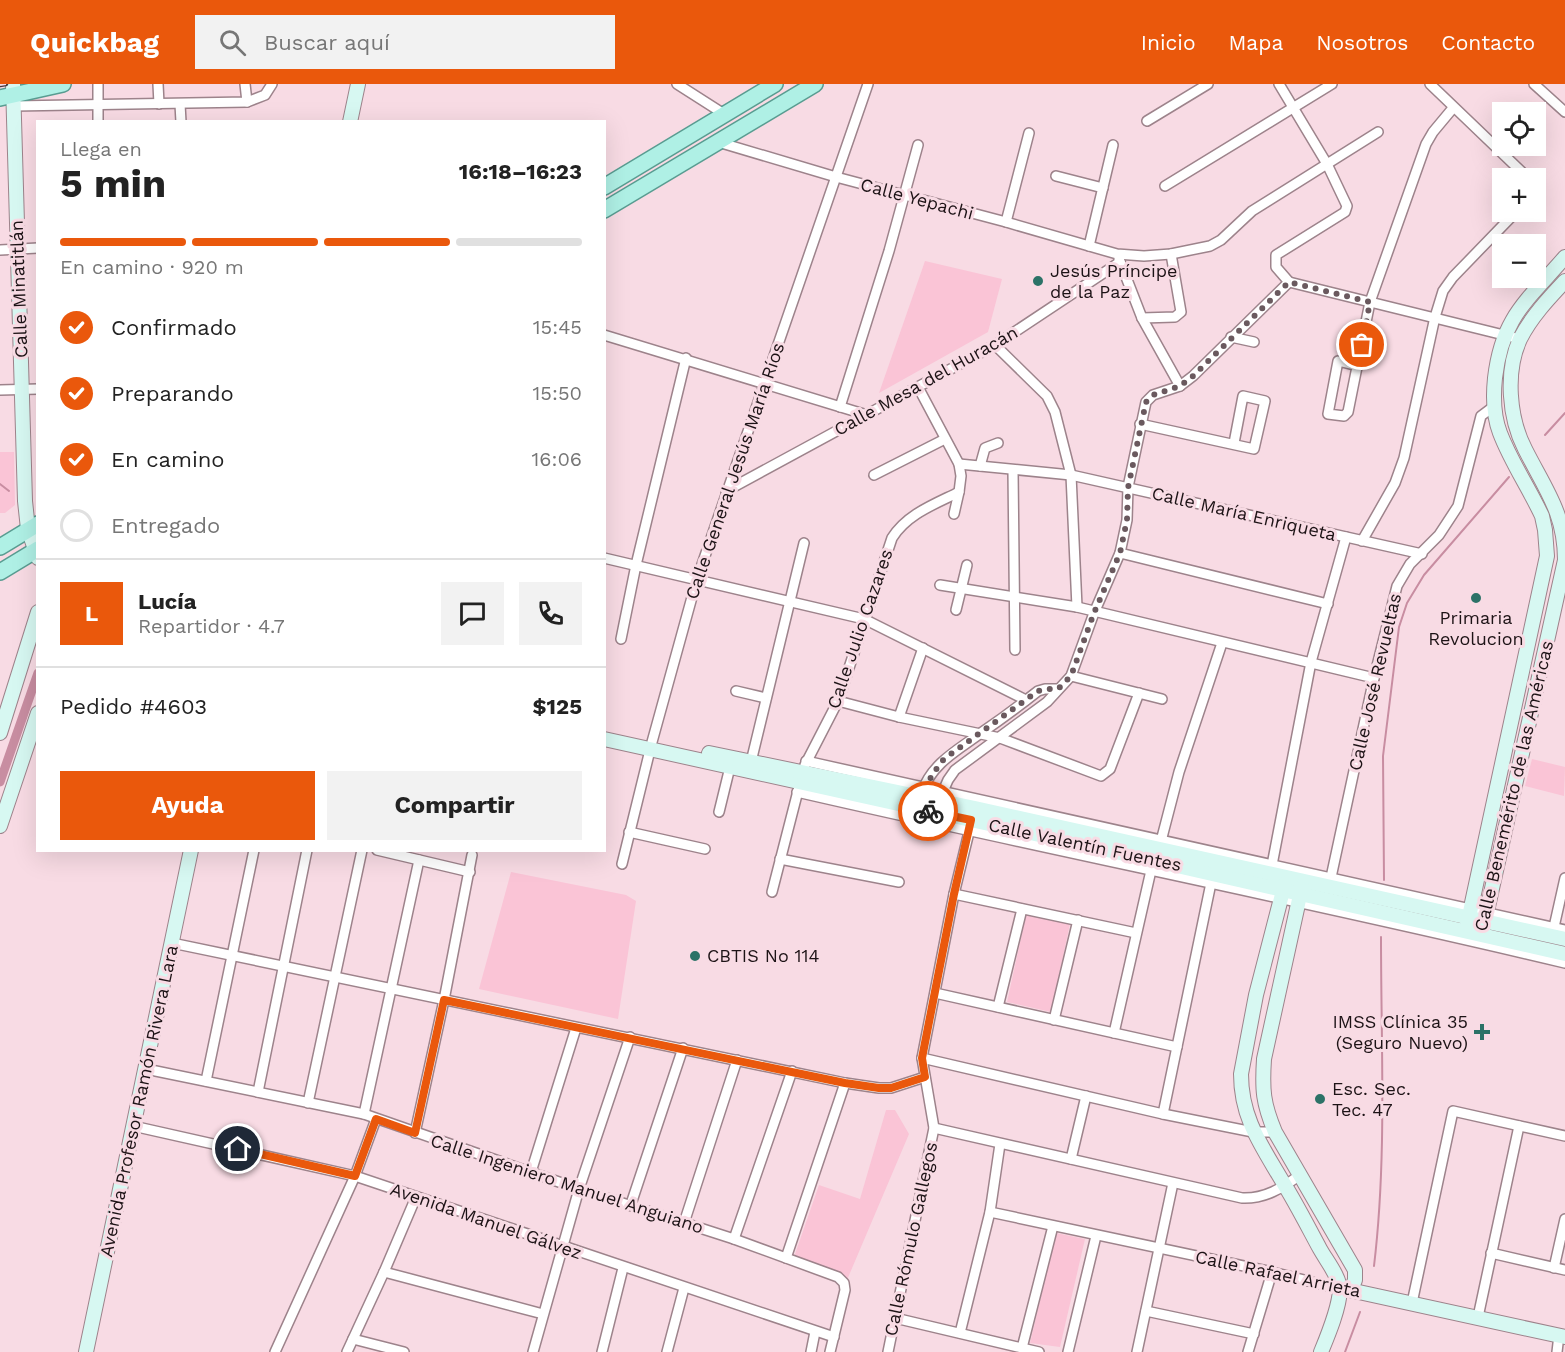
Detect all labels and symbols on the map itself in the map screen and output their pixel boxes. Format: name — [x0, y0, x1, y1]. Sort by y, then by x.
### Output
street label: Calle Yepachi — [858, 173, 976, 224]
street label: Calle Minatitlán — [6, 220, 31, 358]
place label: Jesús Príncipe de la Paz — [1050, 260, 1177, 302]
marker: Jesús Príncipe de la Paz — [1031, 274, 1045, 288]
pin — [1336, 319, 1387, 370]
street label: Calle Mesa del Huracán — [830, 321, 1021, 440]
street label: Calle General Jesús María Ríos — [681, 340, 788, 602]
street label: Calle María Enriqueta — [1150, 482, 1338, 545]
street label: Calle Julio Cazares — [822, 546, 897, 711]
street label: Calle José Revueltas — [1344, 591, 1405, 773]
marker: Primaria Revolucion — [1469, 591, 1483, 605]
place label: Primaria Revolucion — [1428, 607, 1524, 649]
street label: Calle Benemérito de las Américas — [1470, 639, 1557, 933]
courier — [898, 781, 958, 841]
street label: Calle Valentín Fuentes — [987, 814, 1184, 875]
street label: Avenida Profesor Ramón Rivera Lara — [95, 943, 182, 1259]
place label: CBTIS No 114 — [707, 945, 820, 966]
marker: CBTIS No 114 — [688, 949, 702, 963]
place label: IMSS Clínica 35 (Seguro Nuevo) — [1333, 1011, 1468, 1053]
marker: IMSS Clínica 35 (Seguro Nuevo) — [1473, 1023, 1491, 1041]
place label: Esc. Sec. Tec. 47 — [1332, 1078, 1411, 1120]
marker: Esc. Sec. Tec. 47 — [1313, 1092, 1327, 1106]
pin — [212, 1123, 263, 1174]
street label: Calle Ingeniero Manuel Anguiano — [428, 1129, 706, 1238]
street label: Calle Rómulo Gallegos — [880, 1140, 941, 1338]
street label: Avenida Manuel Gálvez — [388, 1178, 585, 1263]
street label: Calle Rafael Arrieta — [1193, 1246, 1363, 1301]

